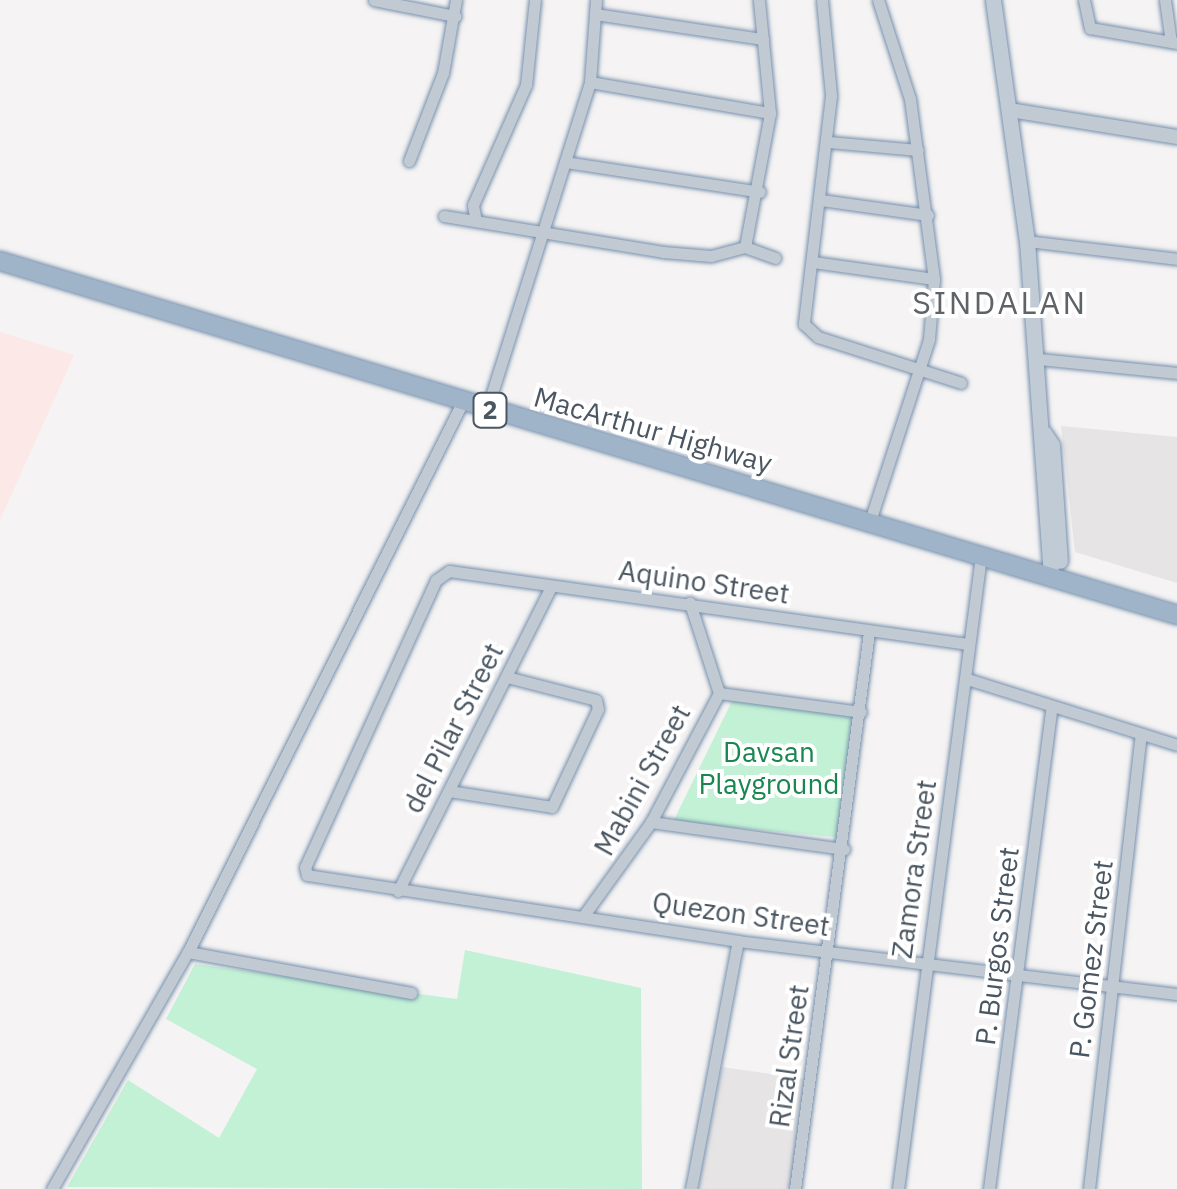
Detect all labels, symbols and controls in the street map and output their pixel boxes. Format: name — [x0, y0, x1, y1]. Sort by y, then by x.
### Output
district label: SINDALAN — [912, 283, 1088, 321]
street label: MacArthur Highway — [530, 380, 776, 480]
road number: 2 — [472, 390, 508, 430]
street label: Aquino Street — [616, 553, 792, 611]
street label: del Pilar Street — [396, 637, 510, 819]
street label: Mabini Street — [587, 699, 697, 861]
park label: Davsan Playground — [698, 735, 840, 801]
street label: Zamora Street — [885, 778, 943, 960]
street label: P. Burgos Street — [968, 845, 1026, 1047]
street label: P. Gomez Street — [1062, 858, 1120, 1060]
street label: Quezon Street — [650, 885, 832, 943]
street label: Rizal Street — [762, 982, 816, 1130]

